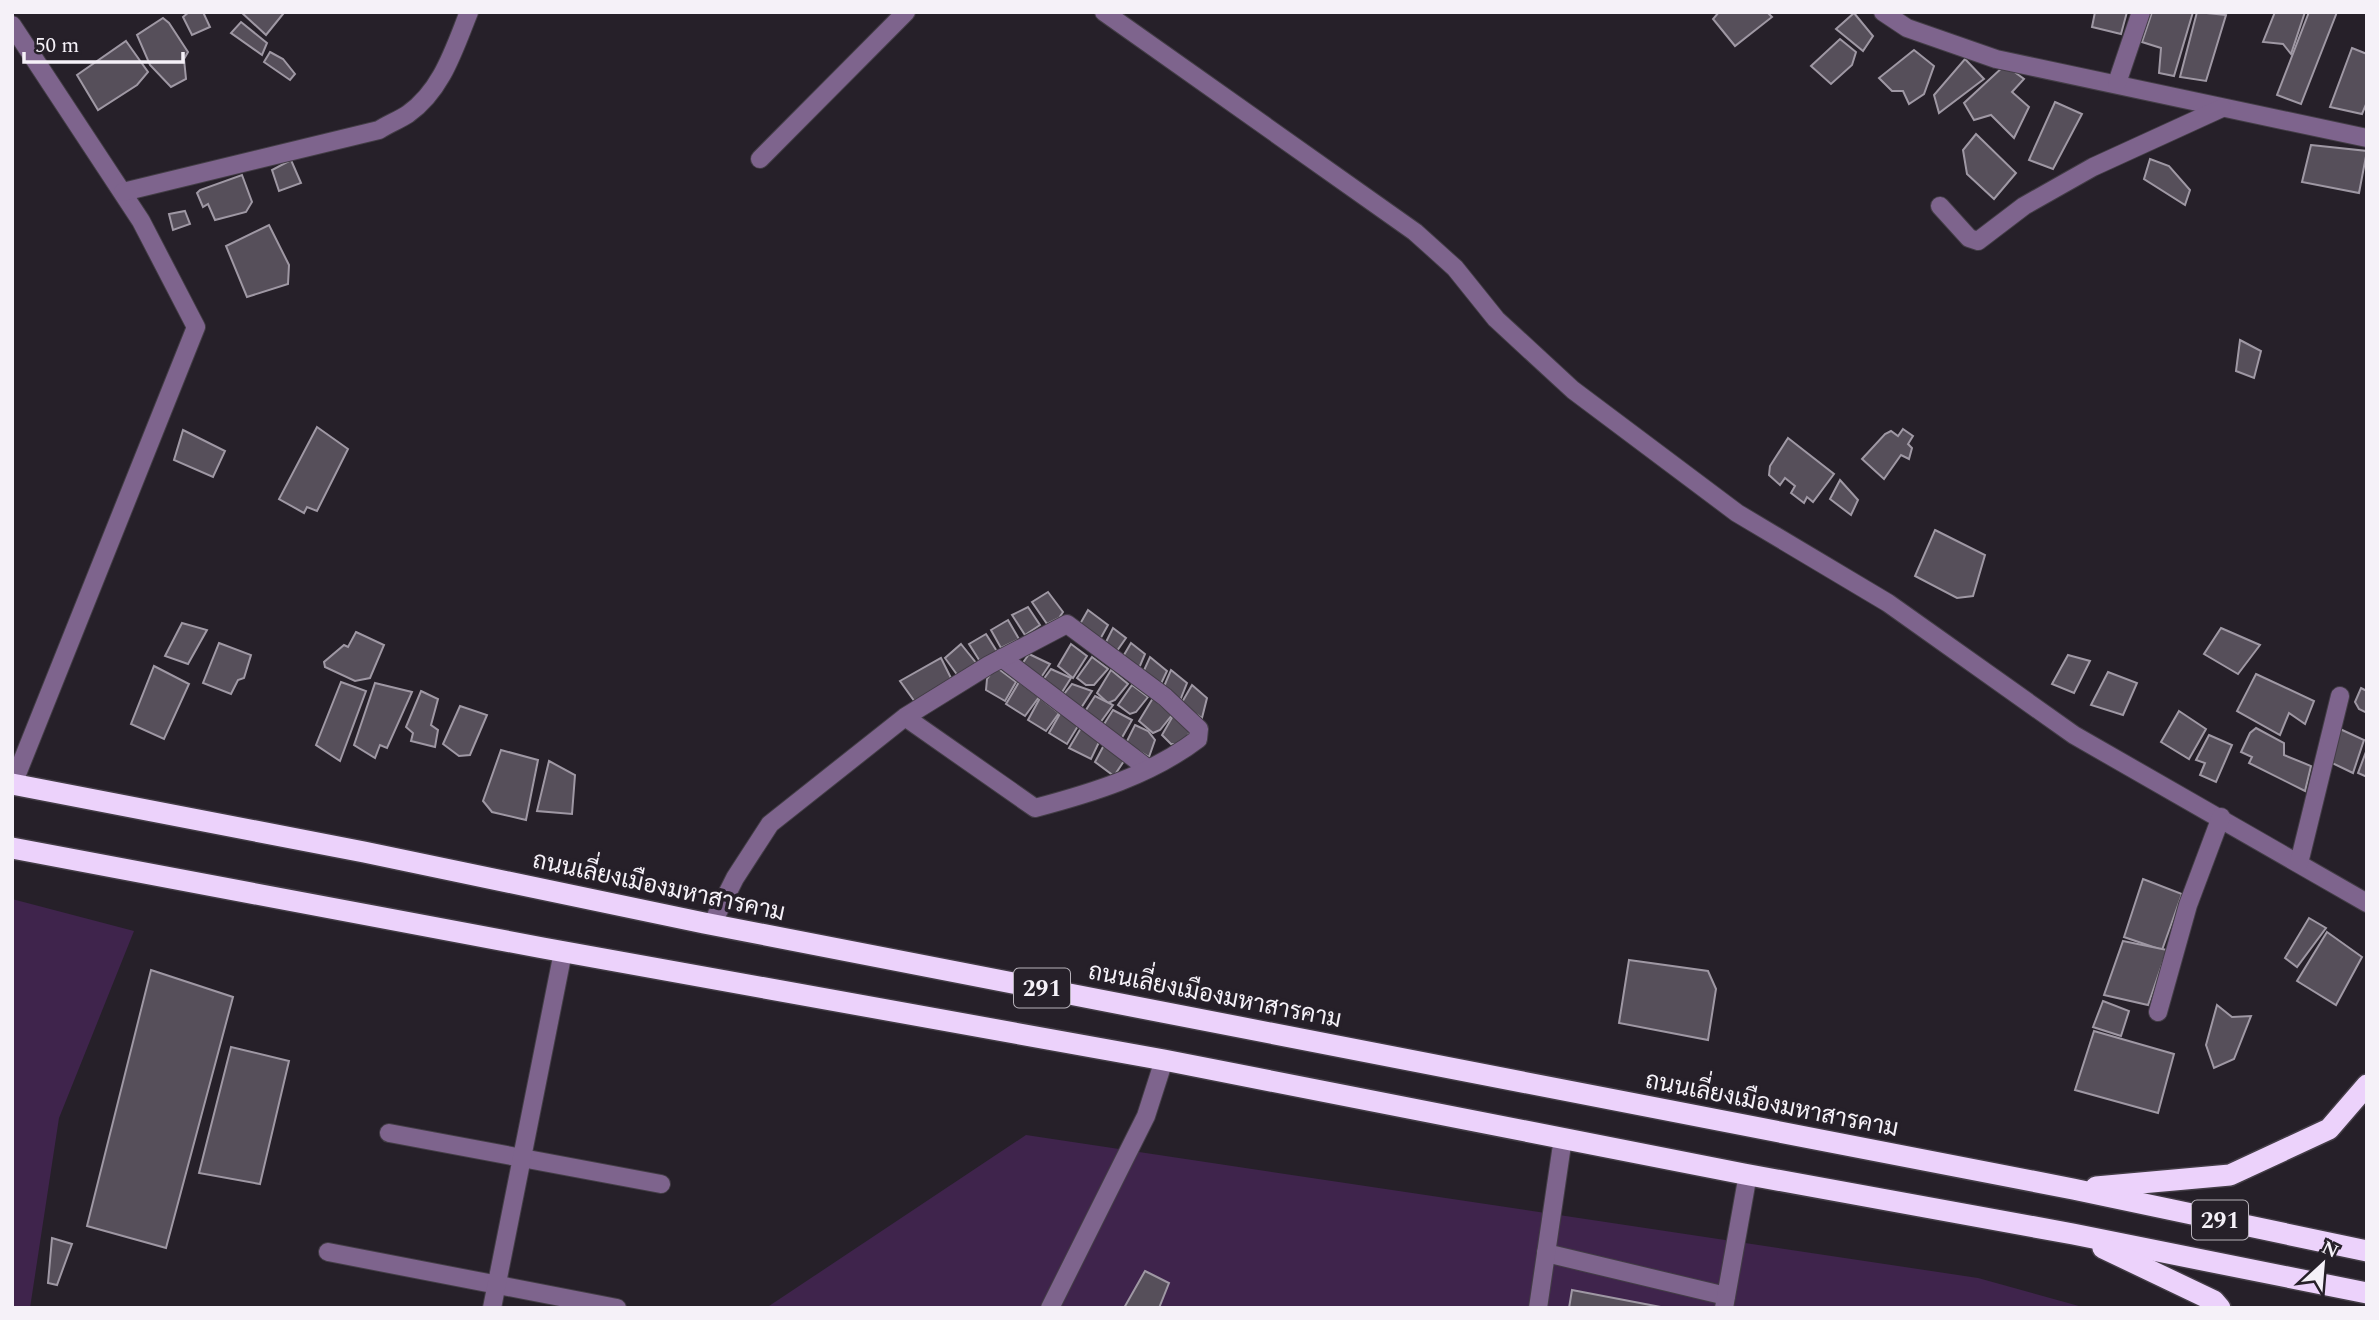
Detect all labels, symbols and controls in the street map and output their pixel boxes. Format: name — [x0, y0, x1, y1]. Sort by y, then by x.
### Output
scale bar — [24, 21, 184, 65]
text: 50 m — [35, 30, 79, 62]
street label: ถนนเลี่ยงเมืองมหาสารคาม — [529, 839, 789, 931]
street label: ถนนเลี่ยงเมืองมหาสารคาม — [1085, 950, 1345, 1038]
road number: 291 — [1014, 968, 1070, 1007]
street label: ถนนเลี่ยงเมืองมหาสารคาม — [1642, 1059, 1902, 1147]
road number: 291 — [2192, 1200, 2248, 1240]
north arrow — [2288, 1229, 2358, 1299]
text: N — [2316, 1234, 2343, 1267]

